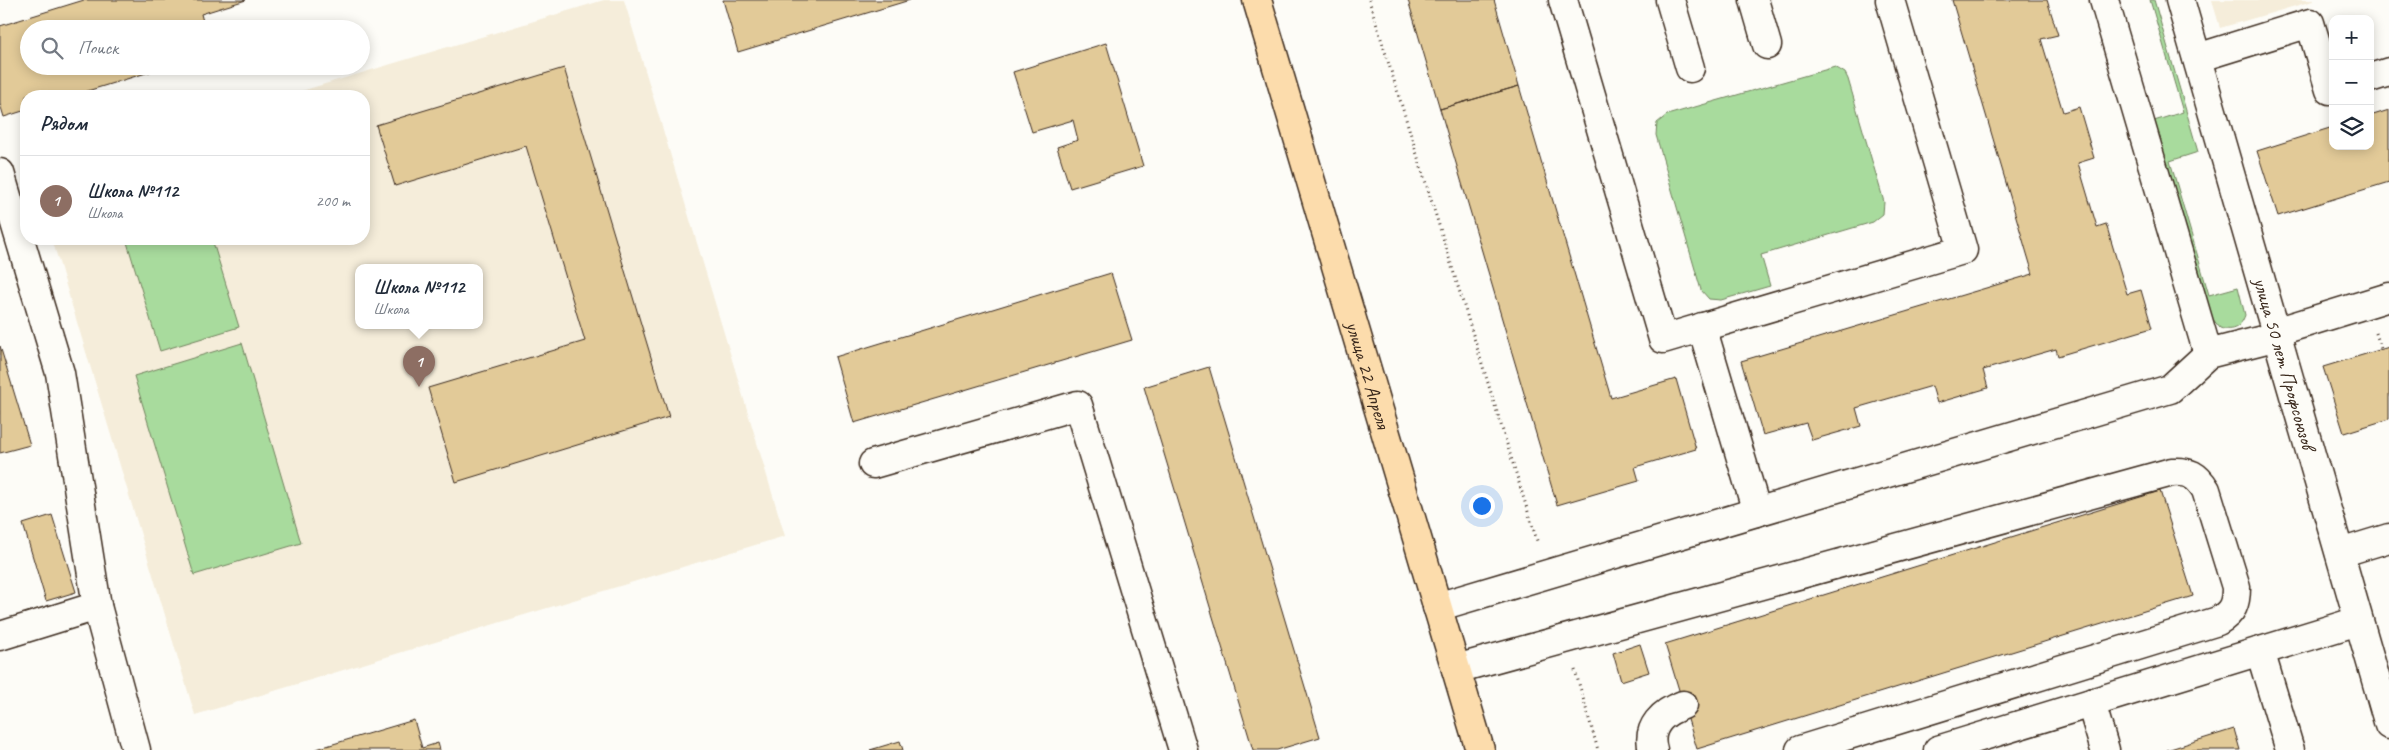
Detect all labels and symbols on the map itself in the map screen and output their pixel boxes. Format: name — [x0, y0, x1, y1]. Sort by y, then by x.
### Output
street label: улица 50 лет Профсоюзов — [2248, 274, 2323, 457]
street label: улица 22 Апреля — [1340, 317, 1397, 433]
pin: 1 — [403, 346, 435, 387]
your location — [1469, 493, 1495, 519]

